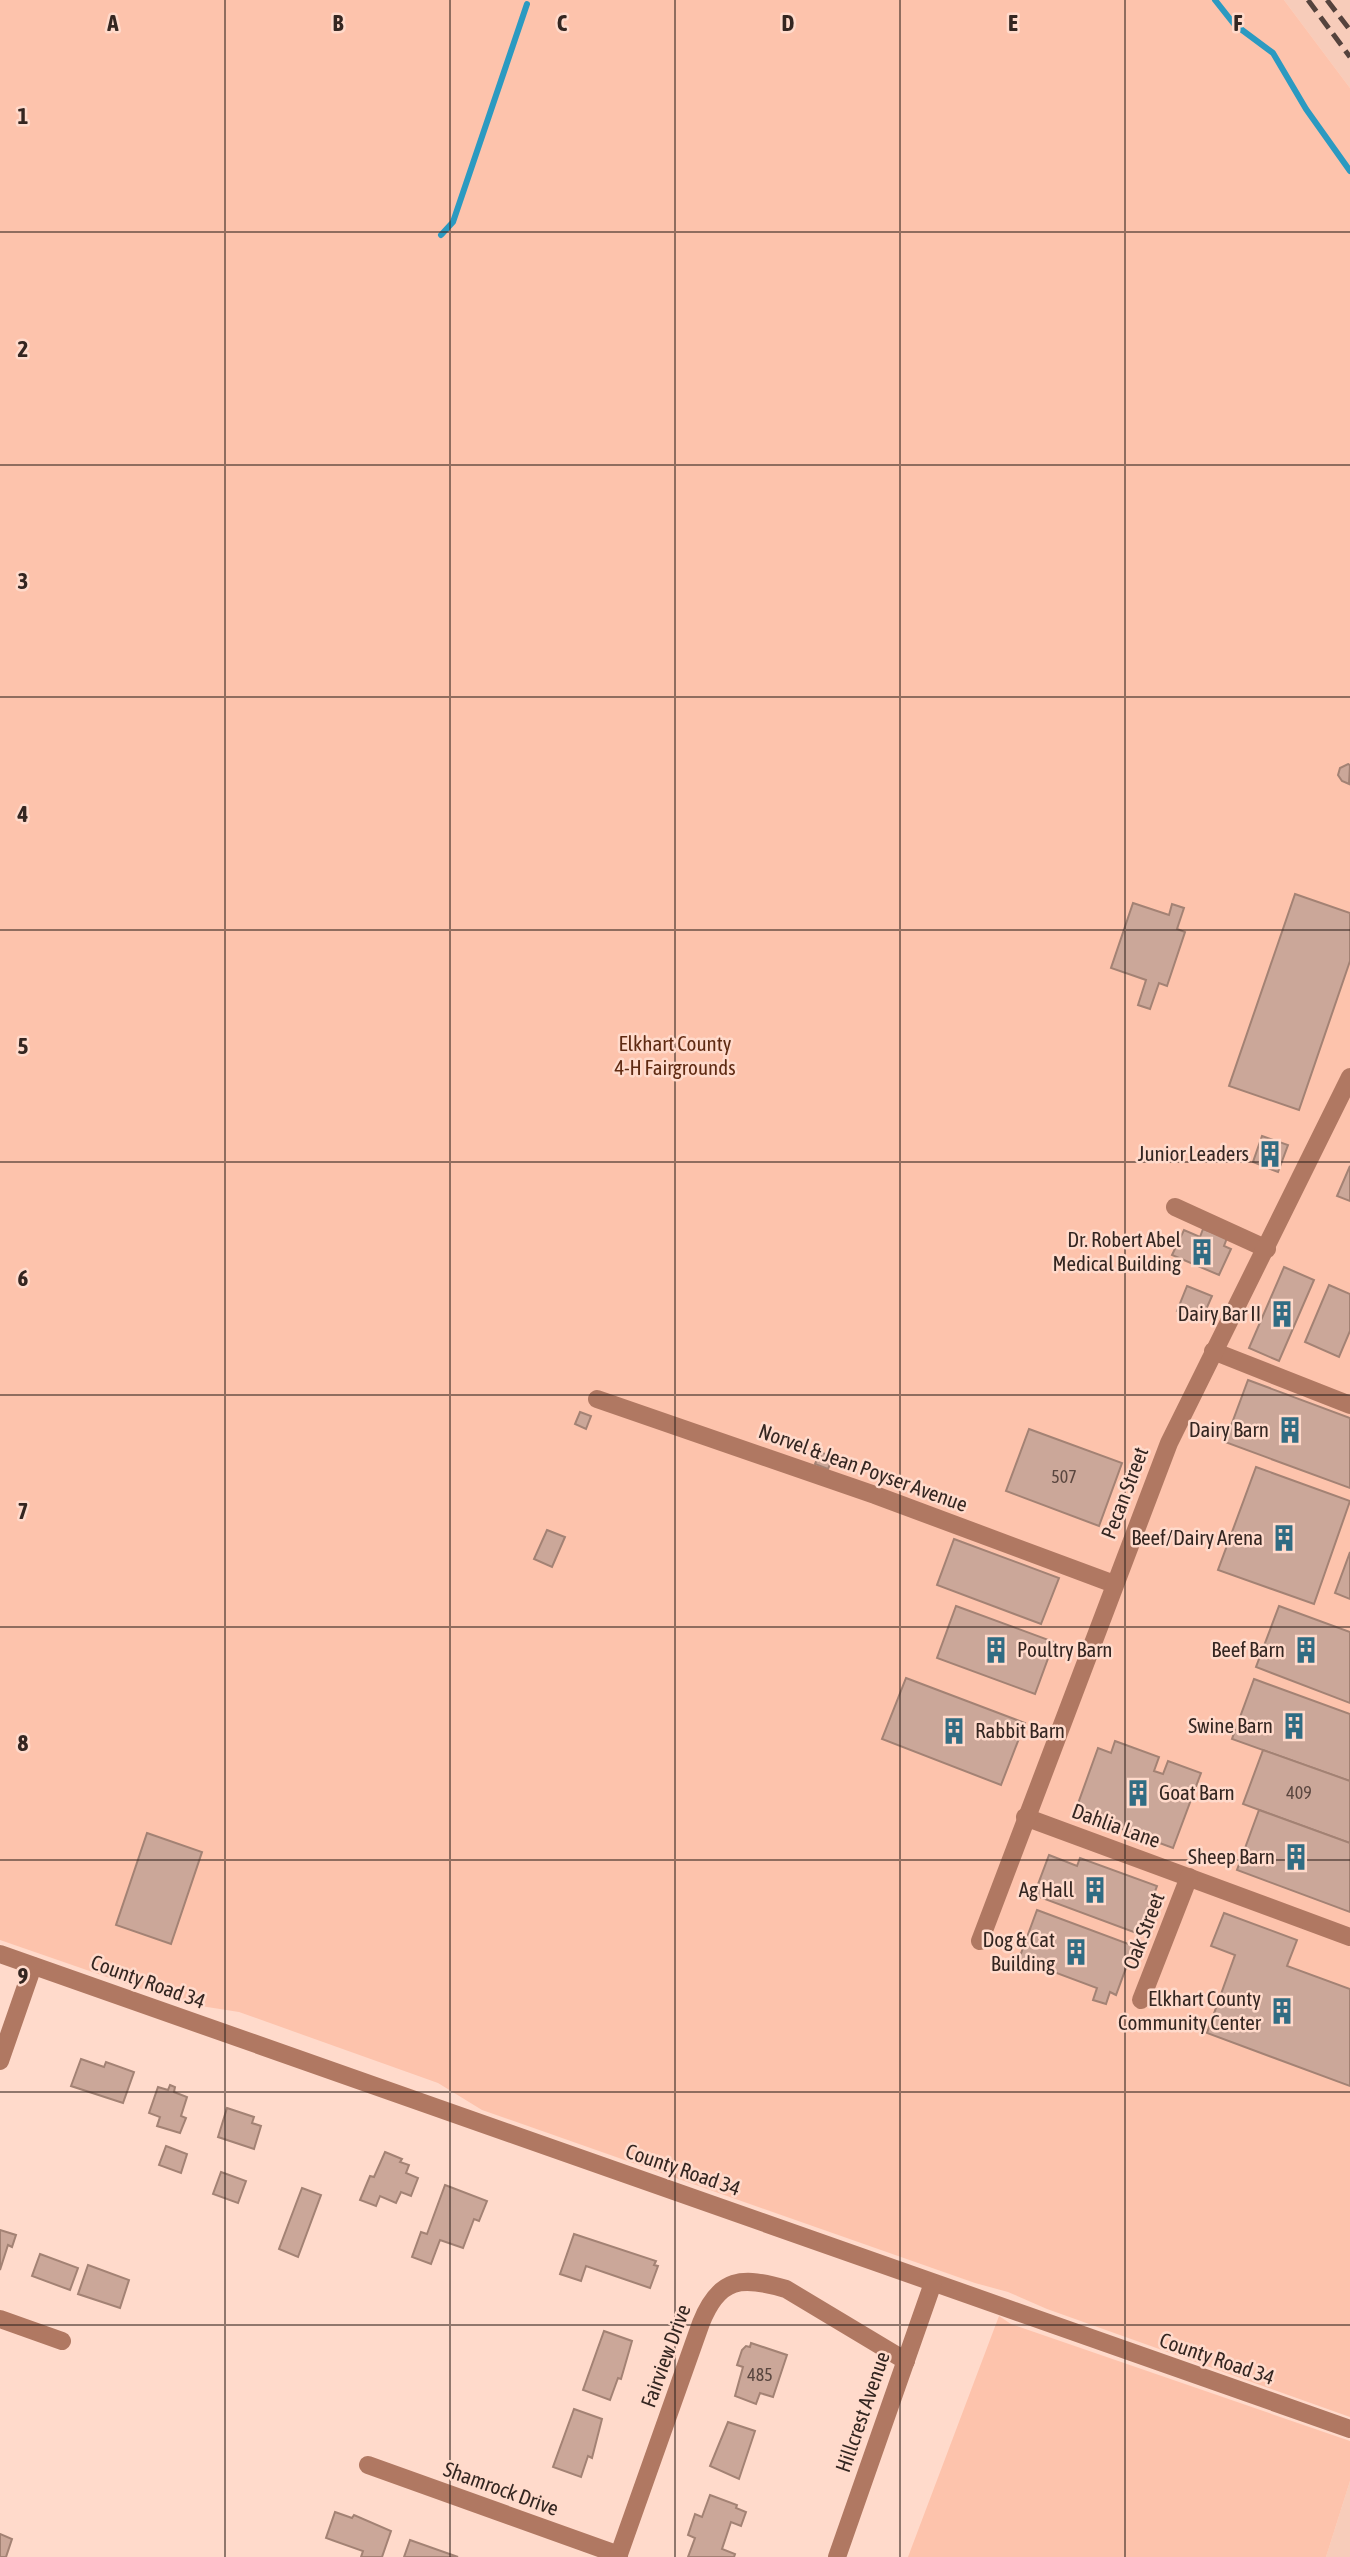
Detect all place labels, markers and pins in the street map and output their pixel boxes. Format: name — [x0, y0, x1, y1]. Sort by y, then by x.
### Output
building icon: Junior Leaders — [1255, 1139, 1285, 1169]
place label: Junior Leaders — [1138, 1141, 1249, 1165]
place label: Dr. Robert Abel Medical Building — [1052, 1227, 1181, 1275]
building icon: Dr. Robert Abel Medical Building — [1187, 1237, 1217, 1267]
building icon: Dairy Bar II — [1267, 1299, 1297, 1329]
place label: Dairy Bar II — [1177, 1301, 1261, 1325]
building icon: Dairy Barn — [1275, 1415, 1305, 1445]
place label: Dairy Barn — [1189, 1417, 1269, 1441]
building icon: Beef/Dairy Arena — [1269, 1523, 1299, 1553]
place label: Beef/Dairy Arena — [1131, 1525, 1263, 1549]
building icon: Poultry Barn — [981, 1635, 1011, 1665]
building icon: Beef Barn — [1291, 1635, 1321, 1665]
place label: Poultry Barn — [1017, 1637, 1113, 1661]
place label: Beef Barn — [1211, 1637, 1285, 1661]
building icon: Swine Barn — [1279, 1711, 1309, 1741]
place label: Swine Barn — [1188, 1713, 1273, 1737]
building icon: Rabbit Barn — [939, 1716, 969, 1746]
place label: Rabbit Barn — [975, 1718, 1065, 1742]
building icon: Goat Barn — [1123, 1778, 1153, 1808]
place label: Goat Barn — [1159, 1780, 1235, 1804]
building icon: Sheep Barn — [1281, 1842, 1311, 1872]
place label: Sheep Barn — [1188, 1844, 1275, 1868]
building icon: Ag Hall — [1080, 1875, 1110, 1905]
place label: Ag Hall — [1019, 1877, 1074, 1901]
place label: Dog & Cat Building — [982, 1927, 1055, 1975]
building icon: Dog & Cat Building — [1061, 1937, 1091, 1967]
place label: Elkhart County Community Center — [1118, 1986, 1262, 2034]
building icon: Elkhart County Community Center — [1267, 1996, 1297, 2026]

